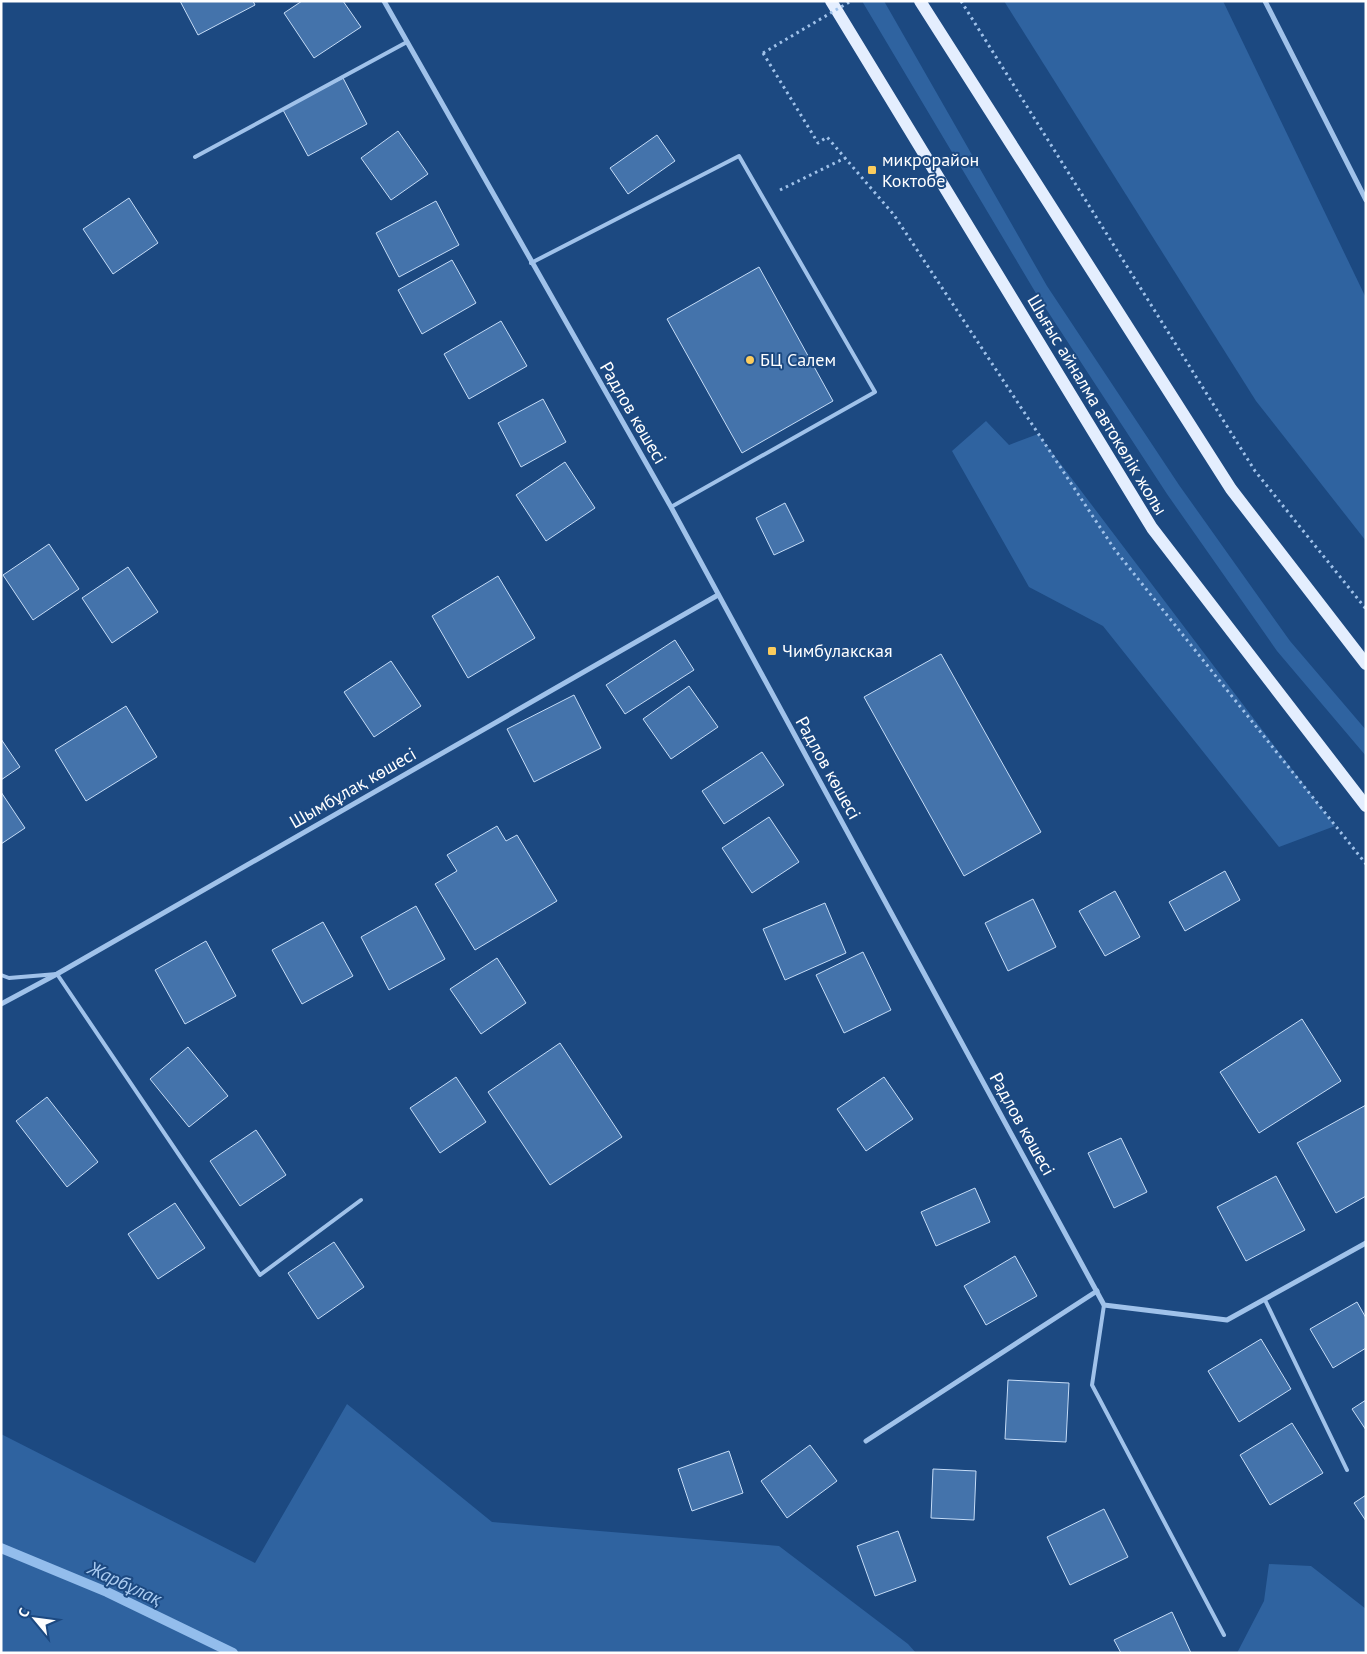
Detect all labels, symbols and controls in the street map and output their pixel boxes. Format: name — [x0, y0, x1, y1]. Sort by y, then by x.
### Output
place label: микрорайон Коктобе — [882, 148, 979, 192]
marker: микрорайон Коктобе — [866, 164, 878, 176]
street label: Шығыс айналма автокөлік жолы — [1022, 290, 1172, 519]
place label: БЦ Салем — [760, 348, 836, 371]
marker: БЦ Салем — [744, 354, 756, 366]
street label: Радлов көшесі — [595, 357, 672, 468]
place label: Чимбулакская — [782, 639, 892, 662]
marker: Чимбулакская — [766, 645, 778, 657]
street label: Радлов көшесі — [791, 712, 866, 823]
street label: Шымбұлақ көшесі — [285, 742, 420, 833]
street label: Радлов көшесі — [985, 1068, 1060, 1179]
water label: Жарбұлақ — [83, 1555, 167, 1611]
north arrow — [10, 1594, 60, 1644]
text: С — [14, 1605, 33, 1620]

